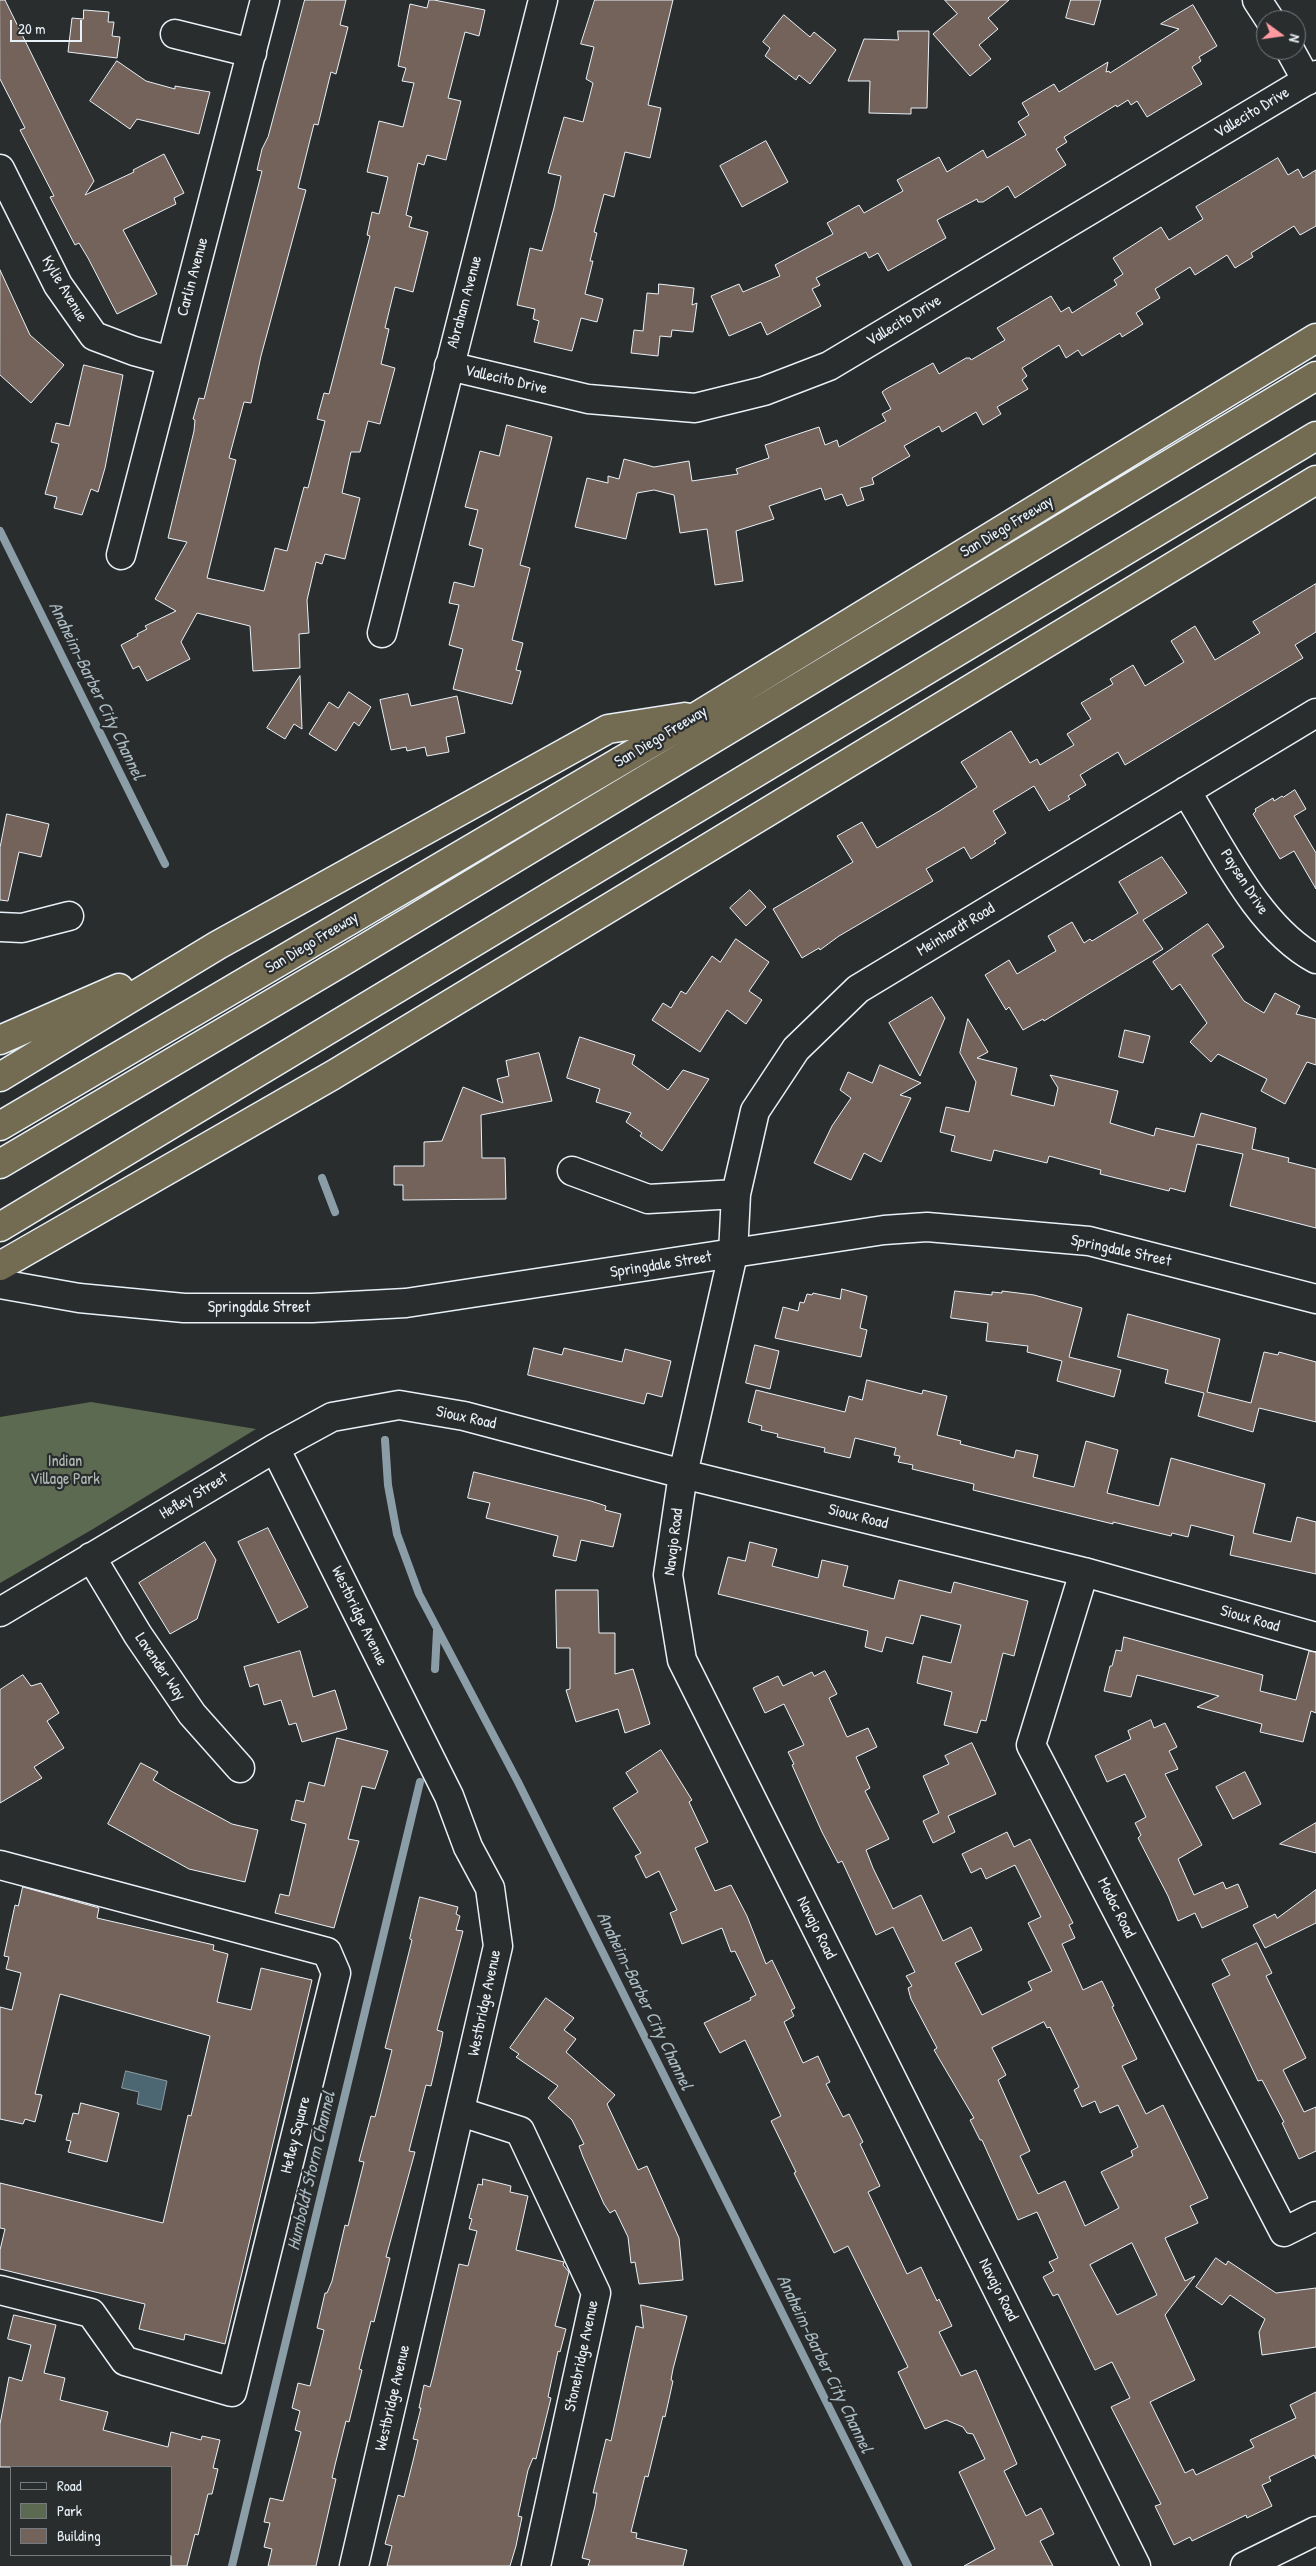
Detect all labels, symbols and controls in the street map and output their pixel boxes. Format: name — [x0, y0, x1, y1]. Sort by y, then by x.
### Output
scale bar — [12, 10, 85, 42]
north arrow — [1256, 10, 1306, 60]
text: 20 m — [18, 18, 45, 39]
text: N — [1285, 33, 1305, 44]
street label: Vallecito Drive — [1211, 83, 1293, 143]
street label: Carlin Avenue — [173, 236, 213, 318]
street label: Kylie Avenue — [37, 253, 91, 325]
street label: Abraham Avenue — [443, 254, 487, 350]
street label: Vallecito Drive — [863, 291, 945, 351]
street label: Vallecito Drive — [463, 361, 549, 399]
street label: San Diego Freeway — [957, 492, 1057, 562]
water label: Anaheim-Barber City Channel — [43, 598, 149, 784]
street label: San Diego Freeway — [611, 702, 711, 772]
street label: Paysen Drive — [1216, 846, 1272, 918]
street label: Meinhardt Road — [914, 899, 998, 961]
street label: San Diego Freeway — [262, 908, 362, 978]
street label: Springdale Street — [1069, 1231, 1173, 1271]
street label: Springdale Street — [609, 1248, 713, 1282]
street label: Springdale Street — [208, 1298, 310, 1318]
street label: Sioux Road — [434, 1402, 498, 1434]
park label: Indian Village Park — [30, 1452, 100, 1490]
street label: Hefley Street — [156, 1468, 232, 1524]
street label: Sioux Road — [826, 1500, 890, 1534]
street label: Navajo Road — [660, 1507, 688, 1577]
street label: Westbridge Avenue — [327, 1563, 391, 1669]
street label: Sioux Road — [1218, 1601, 1282, 1637]
street label: Lavender Way — [130, 1629, 190, 1705]
street label: Modoc Road — [1093, 1875, 1139, 1941]
street label: Navajo Road — [792, 1894, 840, 1962]
water label: Anaheim-Barber City Channel — [591, 1908, 697, 2094]
street label: Westbridge Avenue — [464, 1948, 506, 2058]
water label: Humboldt Storm Channel — [283, 2089, 341, 2253]
street label: Hefley Square — [277, 2094, 315, 2176]
street label: Navajo Road — [974, 2256, 1022, 2324]
water label: Anaheim-Barber City Channel — [771, 2271, 877, 2457]
street label: Stonebridge Avenue — [561, 2299, 603, 2413]
street label: Westbridge Avenue — [371, 2343, 415, 2453]
legend — [10, 2466, 172, 2556]
text: Road — [57, 2475, 82, 2496]
text: Park — [57, 2500, 82, 2521]
text: Building — [57, 2525, 101, 2546]

